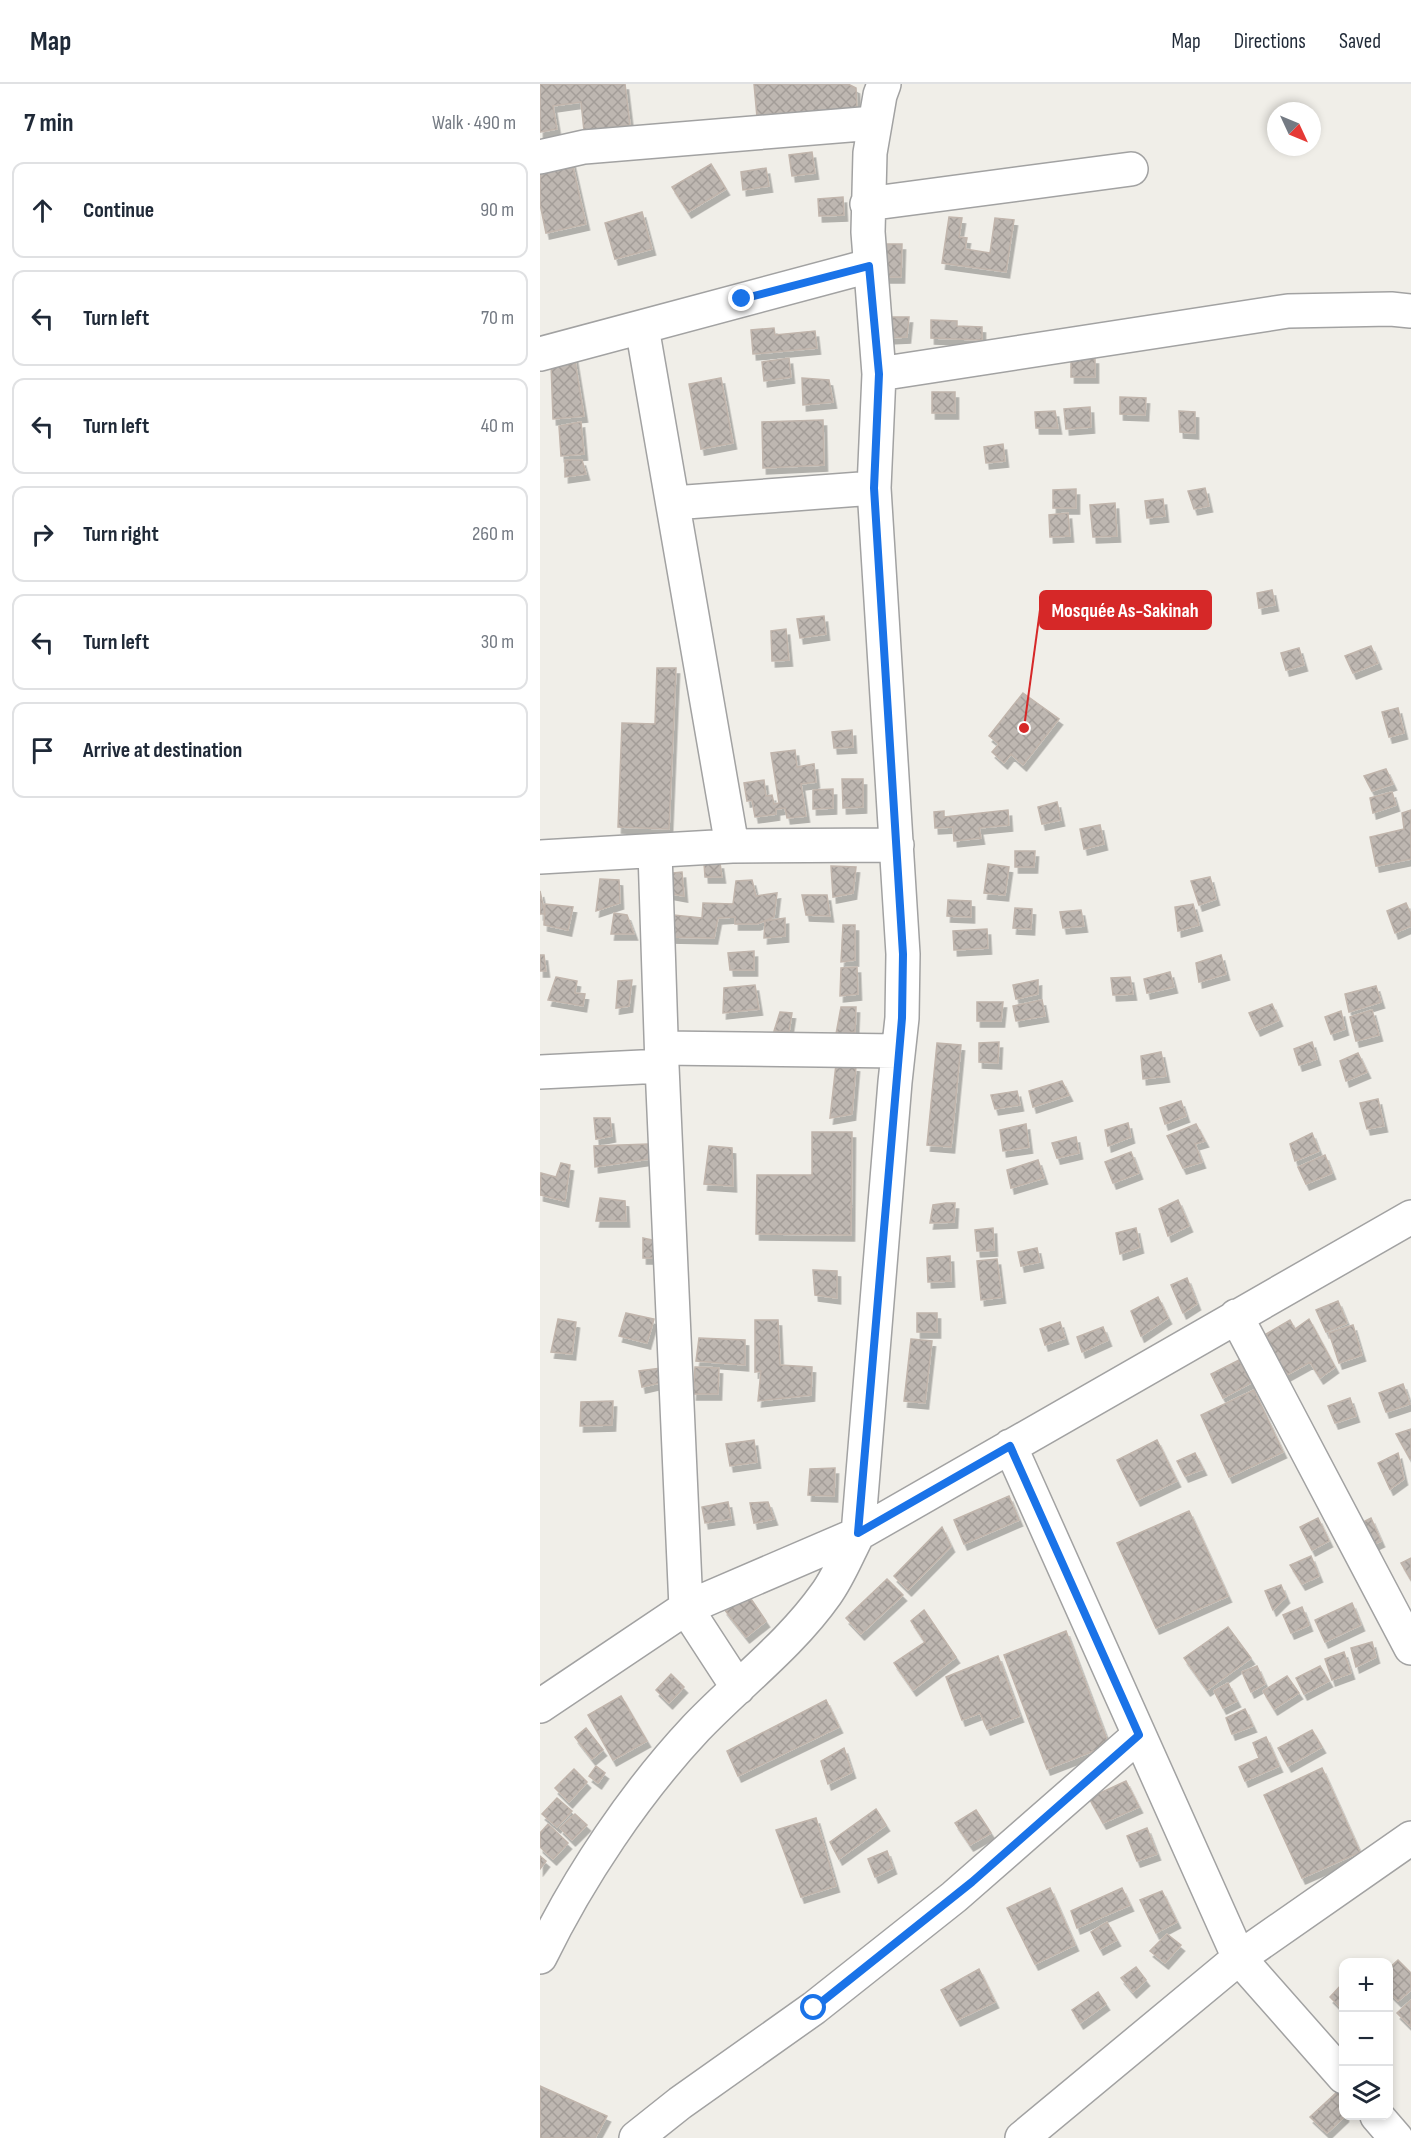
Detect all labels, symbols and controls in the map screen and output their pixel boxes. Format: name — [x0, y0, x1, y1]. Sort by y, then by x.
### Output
text: Map — [30, 25, 71, 58]
text: Map — [1171, 29, 1201, 54]
text: Directions — [1234, 29, 1306, 54]
text: Saved — [1339, 29, 1381, 54]
north arrow — [1267, 102, 1321, 156]
text: 7 min — [24, 108, 73, 139]
text: Walk · 490 m — [432, 111, 516, 135]
icon: ahead — [26, 194, 59, 227]
text: Continue — [83, 197, 154, 224]
text: 90 m — [480, 198, 514, 222]
route end — [728, 285, 754, 311]
icon: left — [26, 302, 59, 335]
text: Turn left — [83, 305, 149, 332]
text: 70 m — [481, 306, 514, 330]
icon: left — [26, 410, 59, 443]
text: Turn left — [83, 413, 149, 440]
text: 40 m — [481, 414, 514, 438]
icon: right — [26, 518, 59, 551]
text: Turn right — [83, 521, 159, 548]
text: 260 m — [472, 522, 514, 546]
callout: Mosquée As-Sakinah — [1040, 591, 1211, 629]
text: Mosquée As-Sakinah — [1051, 599, 1199, 623]
icon: left — [26, 626, 59, 659]
text: Turn left — [83, 629, 149, 656]
text: 30 m — [481, 630, 514, 654]
icon: arrive — [26, 734, 59, 767]
text: Arrive at destination — [83, 737, 242, 764]
map controls — [1339, 1958, 1393, 2120]
button: + — [1339, 1958, 1393, 2012]
route start — [800, 1994, 826, 2020]
button: − — [1339, 2012, 1393, 2066]
button: layers — [1339, 2066, 1393, 2120]

